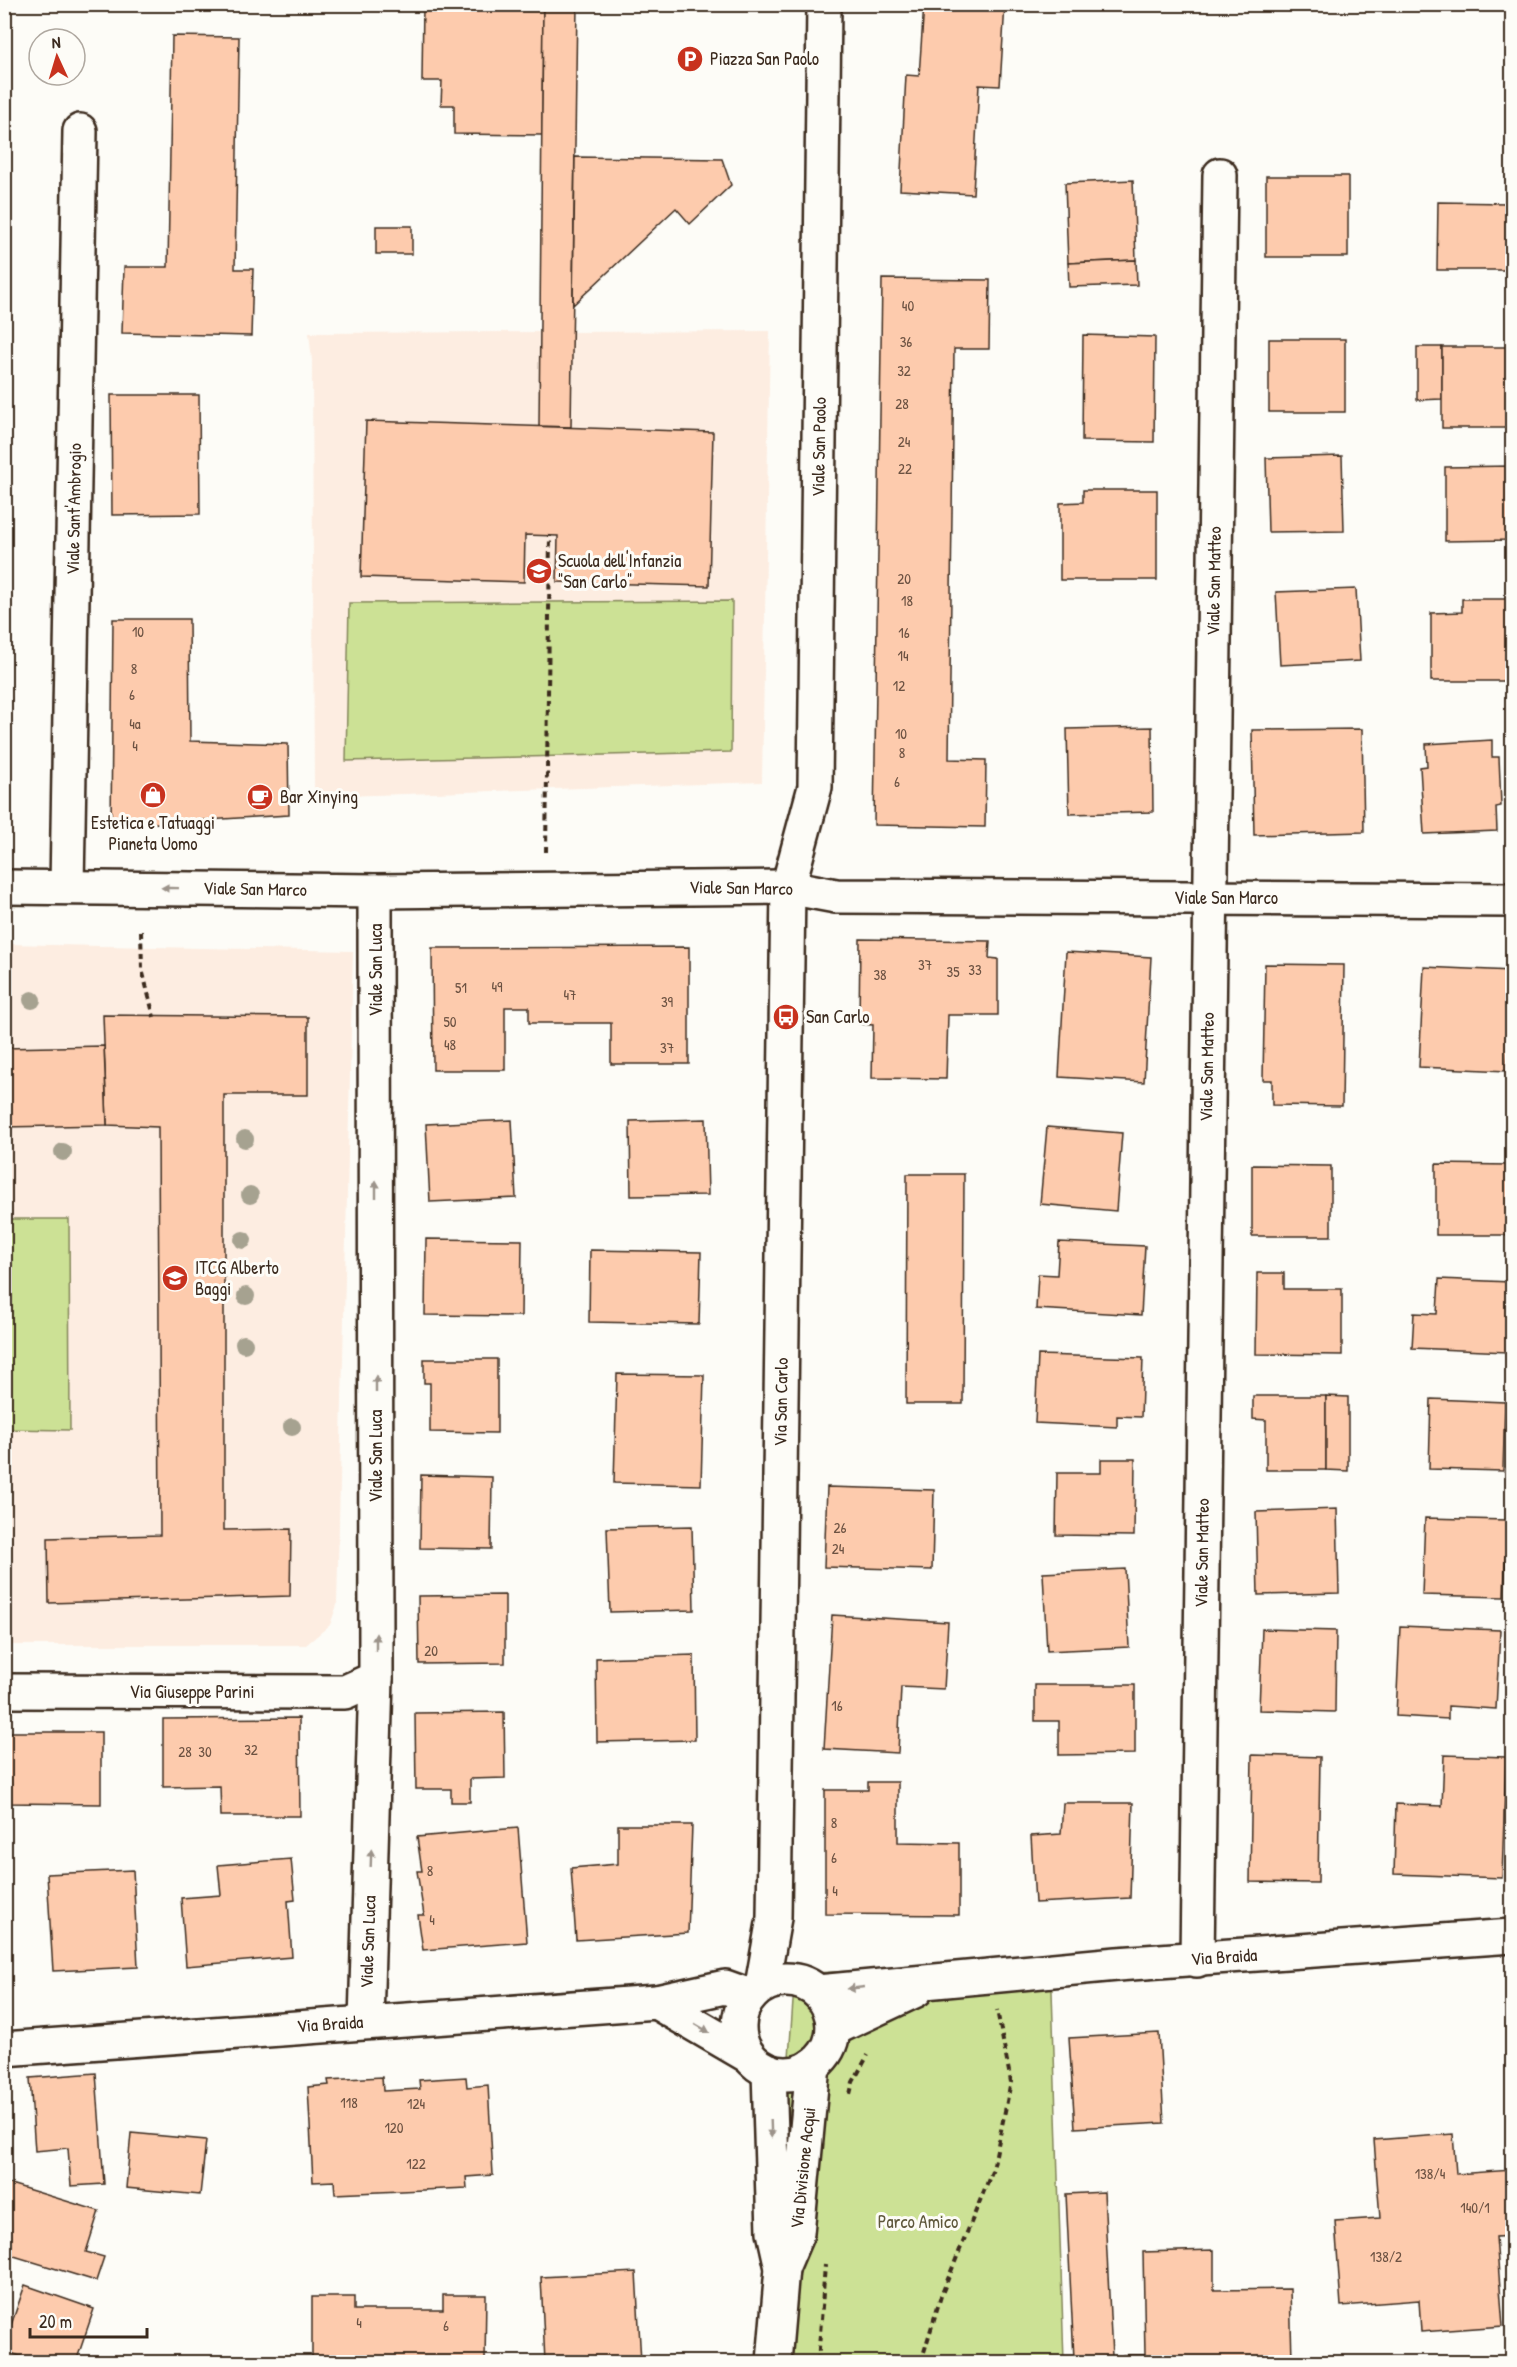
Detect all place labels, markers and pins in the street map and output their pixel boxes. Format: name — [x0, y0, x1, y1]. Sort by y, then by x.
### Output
parking icon: Piazza San Paolo — [675, 44, 705, 74]
place label: Piazza San Paolo — [710, 46, 819, 71]
place label: Scuola dell'Infanzia "San Carlo" — [558, 548, 681, 594]
school or university icon: Scuola dell'Infanzia "San Carlo" — [524, 556, 554, 586]
shop icon: Estetica e Tatuaggi Pianeta Uomo — [138, 780, 168, 810]
cafe icon: Bar Xinying — [245, 782, 275, 812]
place label: Bar Xinying — [280, 784, 358, 809]
place label: Estetica e Tatuaggi Pianeta Uomo — [91, 810, 215, 856]
bus stop icon: San Carlo — [771, 1002, 801, 1032]
place label: San Carlo — [806, 1004, 870, 1029]
place label: ITCG Alberto Baggi — [195, 1255, 279, 1301]
school or university icon: ITCG Alberto Baggi — [160, 1263, 190, 1293]

